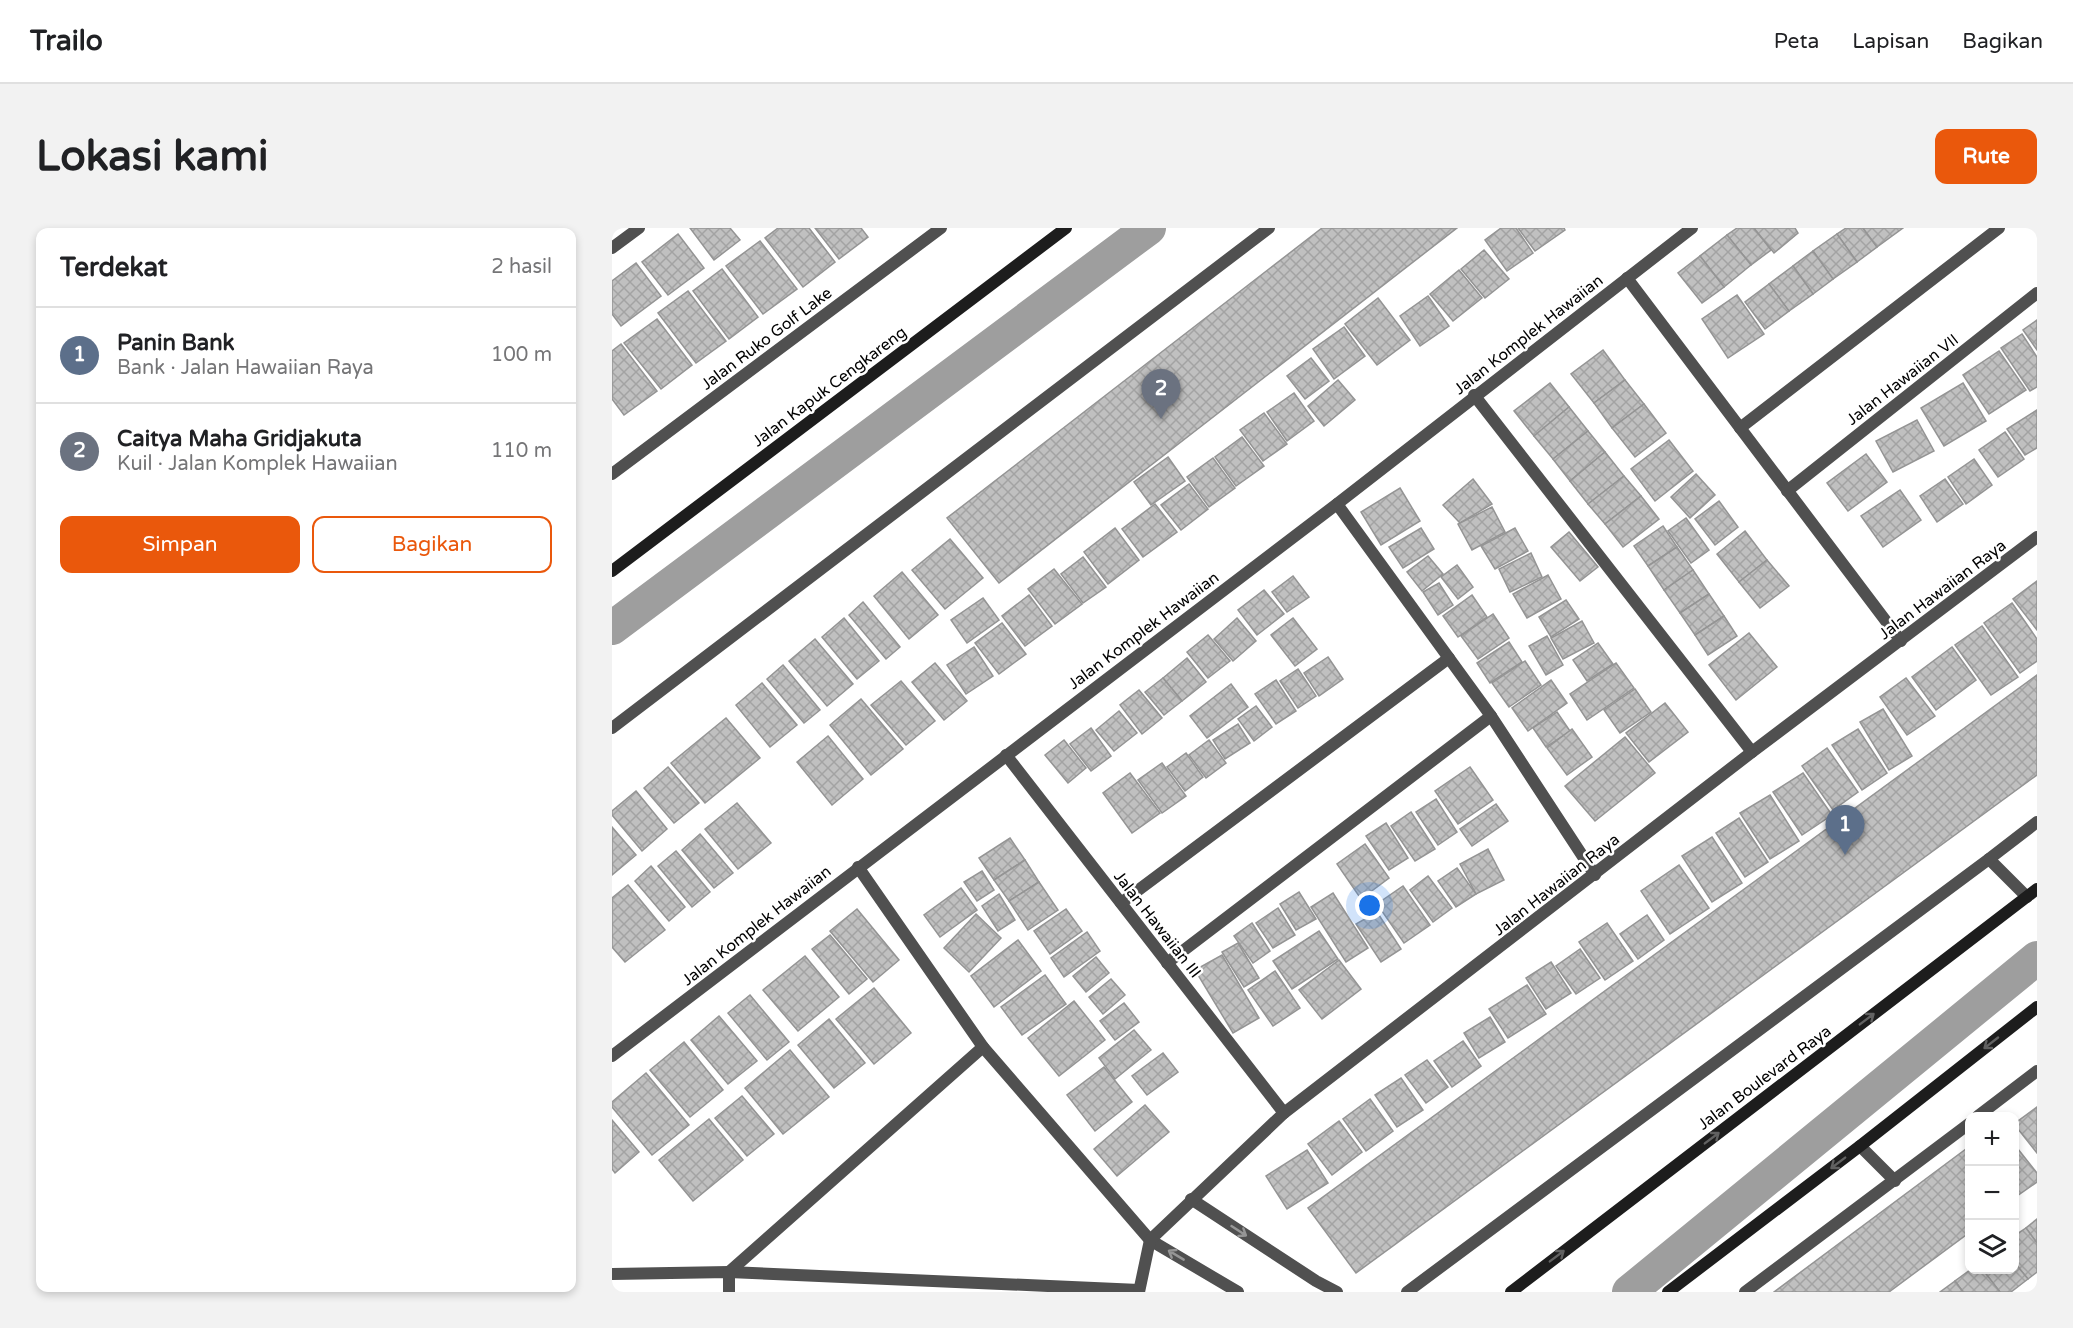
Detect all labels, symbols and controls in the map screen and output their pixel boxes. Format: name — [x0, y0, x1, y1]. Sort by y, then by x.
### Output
text: Trailo — [30, 24, 103, 58]
text: Peta — [1774, 29, 1819, 54]
text: Lapisan — [1852, 29, 1929, 54]
text: Bagikan — [1962, 29, 2043, 54]
button: Rute — [1935, 129, 2037, 184]
text: Lokasi kami — [36, 131, 268, 182]
text: Terdekat — [60, 252, 168, 283]
text: 2 hasil — [491, 255, 552, 279]
street label: Jalan Komplek Hawaiian — [1450, 270, 1607, 399]
street label: Jalan Ruko Golf Lake — [697, 283, 836, 395]
street label: Jalan Kapuk Cengkareng — [749, 322, 911, 451]
text: Panin Bank — [117, 330, 235, 356]
street label: Jalan Hawaiian VII — [1843, 330, 1963, 430]
text: 1 — [73, 343, 86, 367]
text: 100 m — [491, 343, 552, 367]
text: Bank · Jalan Hawaiian Raya — [117, 356, 374, 380]
pin: 2 — [1142, 370, 1180, 419]
text: Caitya Maha Gridjakuta — [117, 426, 362, 452]
text: 2 — [73, 439, 86, 463]
text: 110 m — [491, 439, 552, 463]
text: Kuil · Jalan Komplek Hawaiian — [117, 452, 398, 476]
button: Simpan — [60, 516, 300, 573]
button: Bagikan — [312, 516, 552, 573]
street label: Jalan Hawaiian Raya — [1875, 535, 2010, 644]
street label: Jalan Komplek Hawaiian — [1064, 568, 1223, 694]
pin: 1 — [1826, 806, 1864, 855]
street label: Jalan Hawaiian Raya — [1490, 829, 1624, 940]
street label: Jalan Komplek Hawaiian — [678, 861, 835, 990]
street label: Jalan Hawaiian III — [1109, 867, 1205, 982]
your location — [1355, 891, 1384, 920]
one-way arrow — [1859, 1013, 1875, 1026]
street label: Jalan Boulevard Raya — [1694, 1021, 1835, 1135]
one-way arrow — [1983, 1037, 1999, 1050]
map controls — [1965, 1112, 2019, 1274]
button: + — [1965, 1112, 2019, 1166]
one-way arrow — [1704, 1132, 1720, 1145]
one-way arrow — [1830, 1157, 1846, 1170]
button: − — [1965, 1166, 2019, 1220]
button: layers — [1965, 1220, 2019, 1274]
one-way arrow — [1230, 1225, 1247, 1237]
one-way arrow — [1168, 1249, 1185, 1261]
one-way arrow — [1549, 1250, 1565, 1263]

